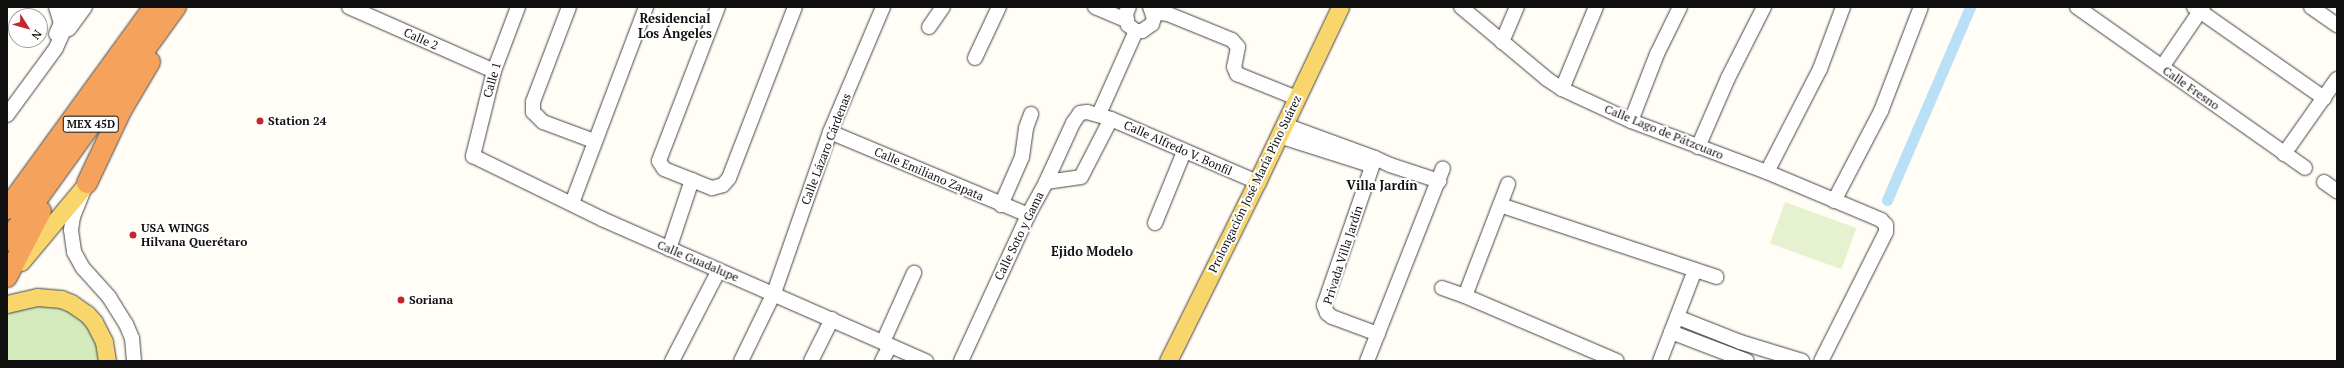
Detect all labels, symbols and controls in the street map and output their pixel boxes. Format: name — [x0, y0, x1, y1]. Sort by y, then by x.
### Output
north arrow — [8, 8, 48, 48]
district label: Residencial Los Ángeles — [638, 11, 712, 42]
street label: Calle 2 — [401, 25, 441, 53]
text: N — [29, 27, 45, 42]
street label: Calle 1 — [480, 61, 504, 99]
street label: Calle Fresno — [2160, 63, 2222, 113]
street label: Calle Lázaro Cárdenas — [798, 91, 854, 207]
street label: Prolongación José María Pino Suárez — [1206, 93, 1304, 275]
street label: Calle Lago de Pátzcuaro — [1602, 101, 1726, 163]
place label: Station 24 — [268, 114, 327, 128]
road number: MEX 45D — [62, 115, 120, 133]
marker: Station 24 — [255, 116, 265, 126]
street label: Calle Alfredo V. Bonfil — [1121, 117, 1235, 179]
street label: Calle Emiliano Zapata — [872, 144, 986, 204]
district label: Villa Jardín — [1346, 177, 1418, 193]
street label: Calle Soto y Gama — [991, 189, 1047, 283]
street label: Privada Villa Jardín — [1320, 204, 1366, 306]
place label: USA WINGS Hilvana Querétaro — [141, 221, 247, 249]
marker: USA WINGS Hilvana Querétaro — [128, 230, 138, 240]
street label: Calle Guadalupe — [655, 237, 741, 285]
district label: Ejido Modelo — [1051, 243, 1133, 259]
place label: Soriana — [409, 293, 453, 307]
marker: Soriana — [396, 295, 406, 305]

